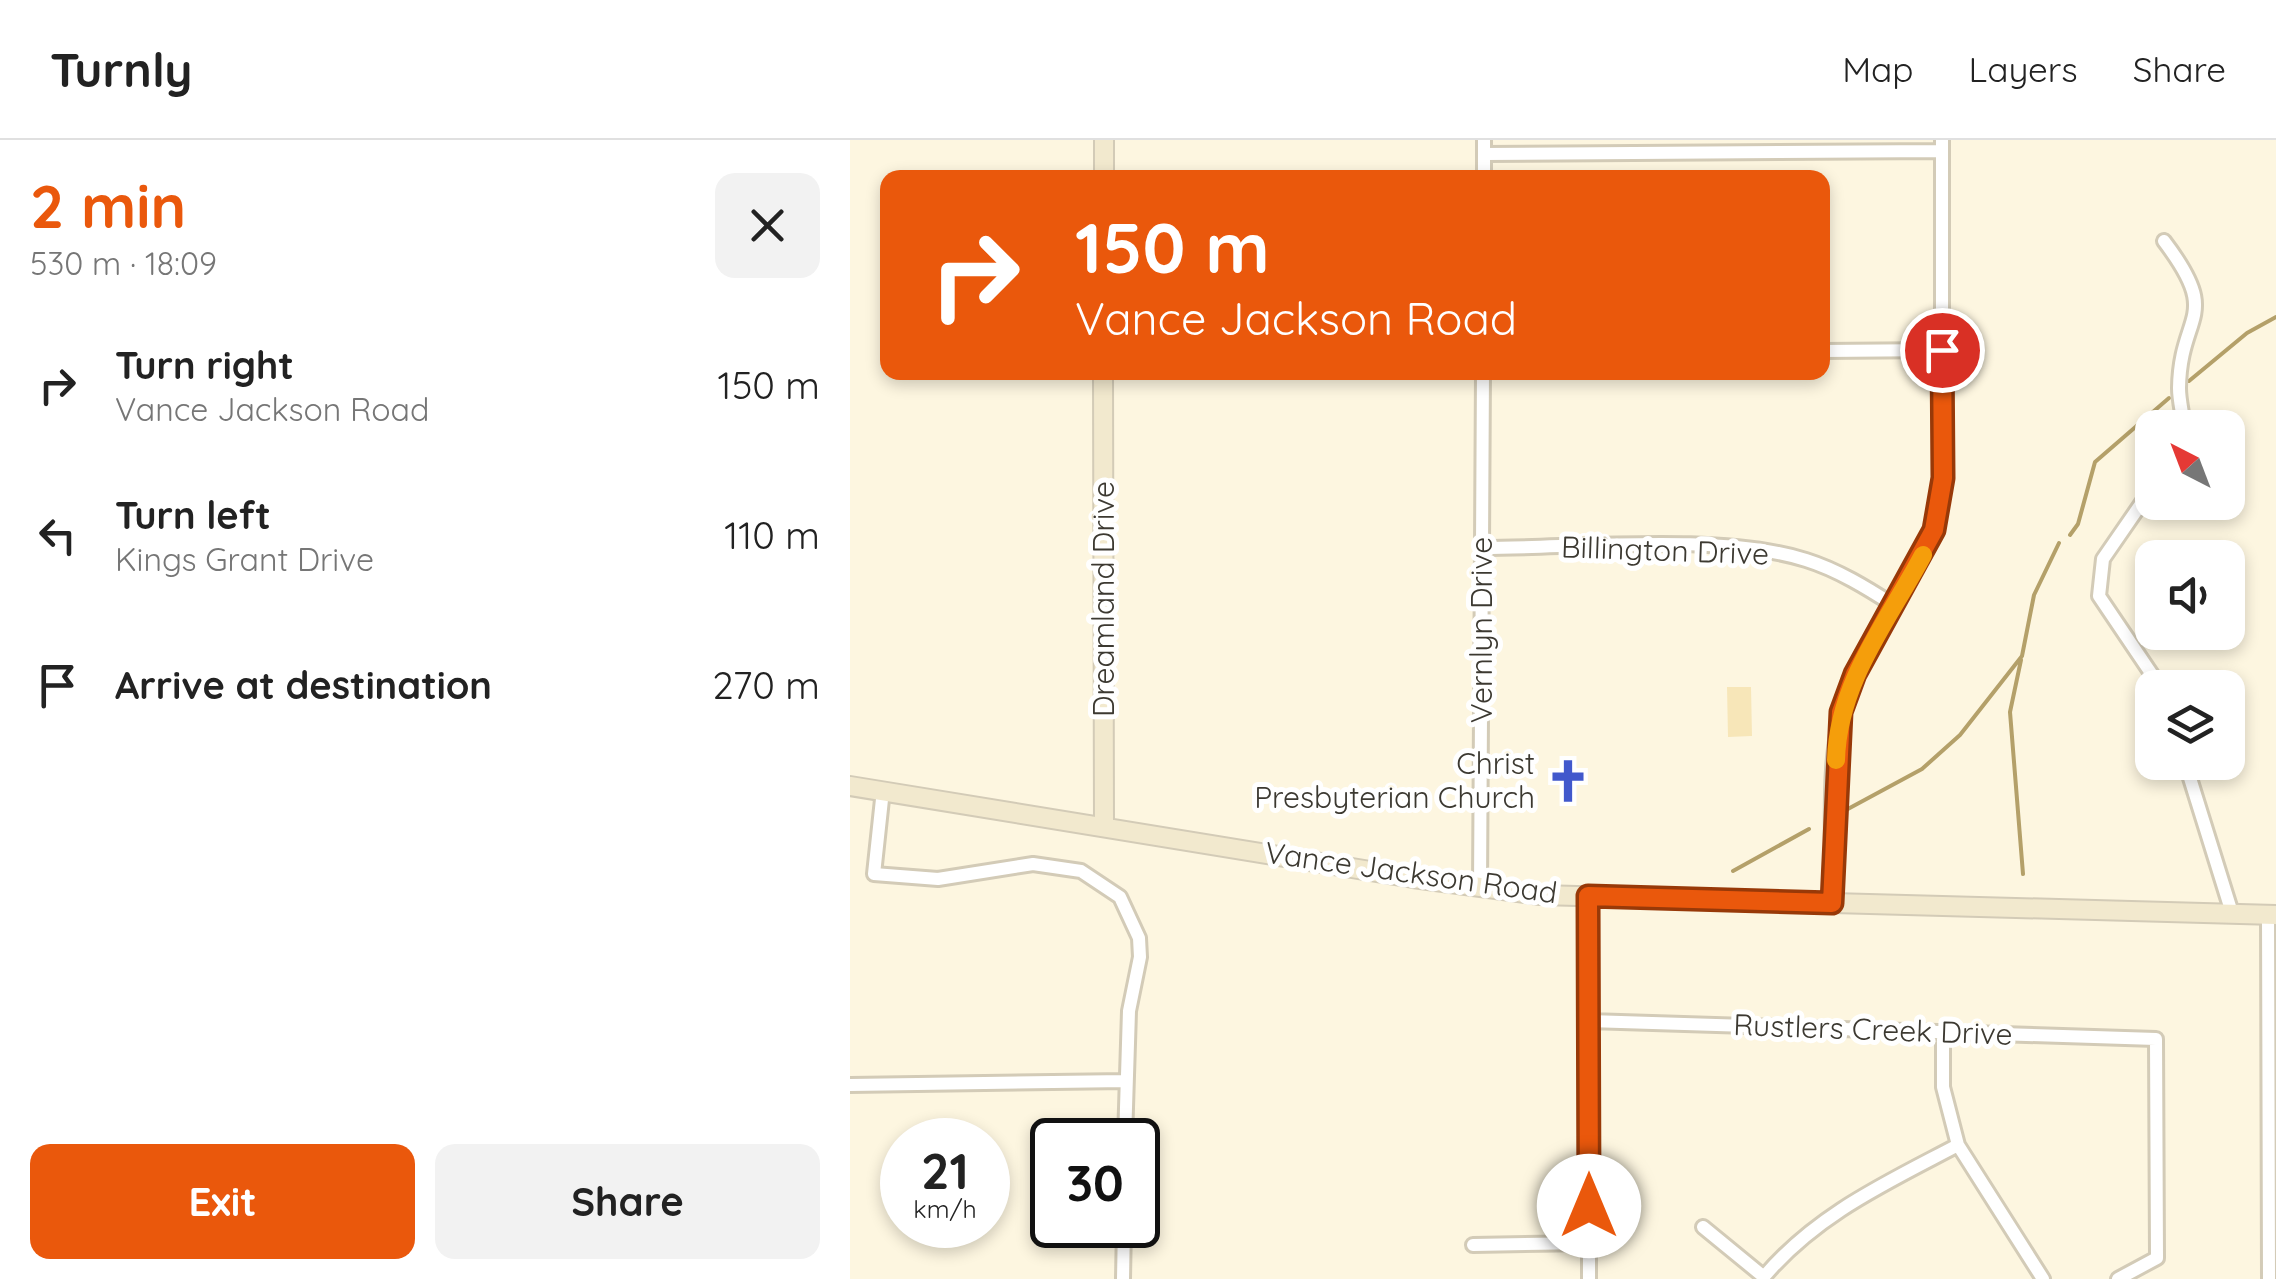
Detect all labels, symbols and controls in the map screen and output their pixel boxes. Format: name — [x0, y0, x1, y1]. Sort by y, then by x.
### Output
text: Turnly — [50, 39, 192, 99]
text: Map — [1842, 47, 1914, 91]
text: Layers — [1969, 47, 2078, 91]
text: Share — [2133, 47, 2226, 91]
text: 2 min — [30, 168, 186, 243]
button: close — [715, 173, 820, 278]
text: 150 m — [1075, 203, 1270, 291]
icon: right — [910, 210, 1040, 340]
text: 530 m · 18:09 — [30, 243, 217, 283]
text: Vance Jackson Road — [1075, 290, 1517, 346]
pin — [1900, 308, 1985, 393]
icon: arrive — [1915, 323, 1970, 378]
text: Turn right — [115, 341, 294, 389]
icon: right — [30, 358, 85, 413]
text: 150 m — [718, 361, 820, 409]
text: Vance Jackson Road — [115, 389, 429, 429]
north arrow — [2135, 410, 2245, 520]
map controls — [2135, 410, 2245, 780]
street label: Dreamland Drive — [1084, 481, 1122, 717]
text: Turn left — [115, 491, 271, 539]
icon: left — [30, 508, 85, 563]
text: 110 m — [724, 511, 820, 559]
street label: Billington Drive — [1560, 527, 1770, 573]
street label: Vernlyn Drive — [1462, 537, 1500, 723]
text: Kings Grant Drive — [115, 539, 374, 579]
button: sound — [2135, 540, 2245, 650]
icon: arrive — [30, 658, 85, 713]
text: Arrive at destination — [115, 661, 492, 709]
text: 270 m — [713, 661, 820, 709]
button: layers — [2135, 670, 2245, 780]
place label: Christ Presbyterian Church — [1254, 744, 1535, 816]
church icon: Christ Presbyterian Church — [1544, 757, 1592, 805]
street label: Vance Jackson Road — [1263, 833, 1560, 911]
street label: Rustlers Creek Drive — [1733, 1005, 2013, 1053]
speed limit sign: 30 — [1030, 1118, 1160, 1248]
text: 21 — [921, 1139, 969, 1202]
button: Exit — [30, 1144, 415, 1259]
button: Share — [435, 1144, 820, 1259]
position arrow — [1537, 1154, 1641, 1258]
text: km/h — [913, 1193, 977, 1224]

